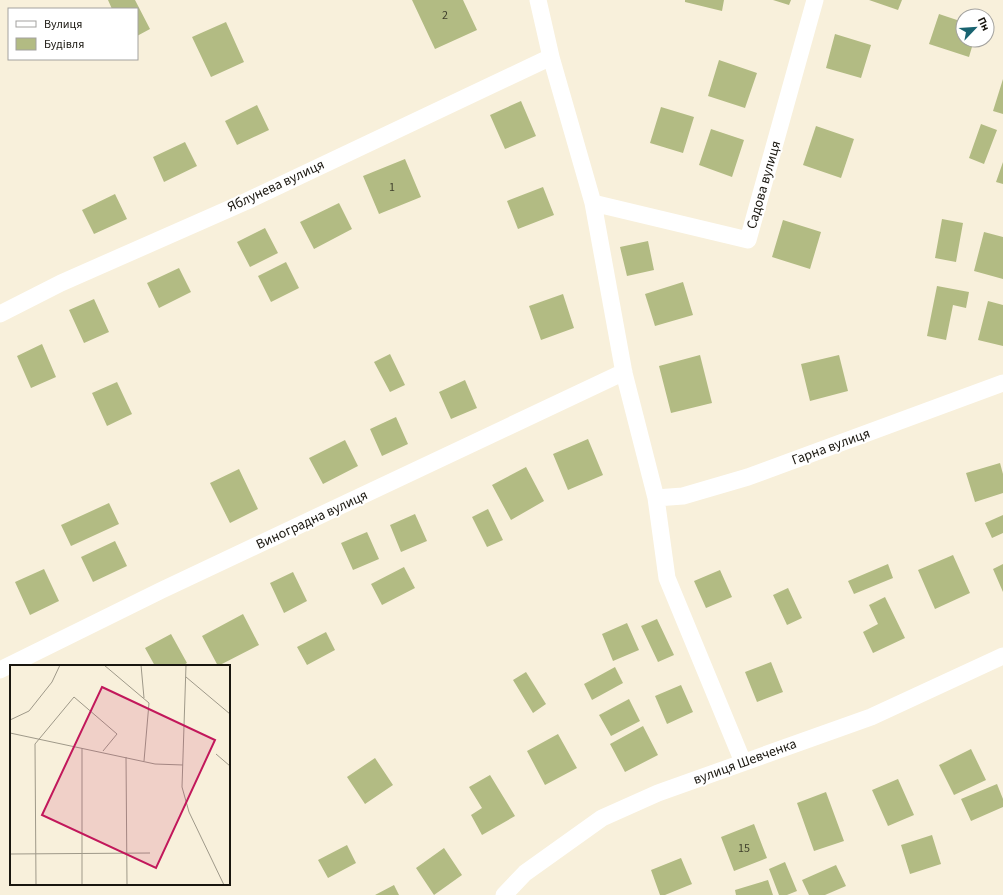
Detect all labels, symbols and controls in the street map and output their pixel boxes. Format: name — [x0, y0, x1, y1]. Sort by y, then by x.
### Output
house number: 2 — [442, 7, 448, 24]
legend — [8, 8, 138, 60]
north arrow — [955, 8, 995, 48]
text: Пн — [974, 15, 993, 33]
text: Вулиця — [44, 16, 82, 33]
text: Будівля — [44, 36, 84, 53]
street label: Садова вулиця — [742, 139, 786, 231]
street label: Яблунева вулиця — [224, 155, 328, 217]
house number: 1 — [389, 179, 395, 196]
street label: Гарна вулиця — [789, 424, 873, 470]
street label: Виноградна вулиця — [253, 485, 371, 555]
inset map — [10, 665, 230, 885]
street label: вулиця Шевченка — [691, 734, 799, 790]
house number: 15 — [738, 840, 750, 857]

